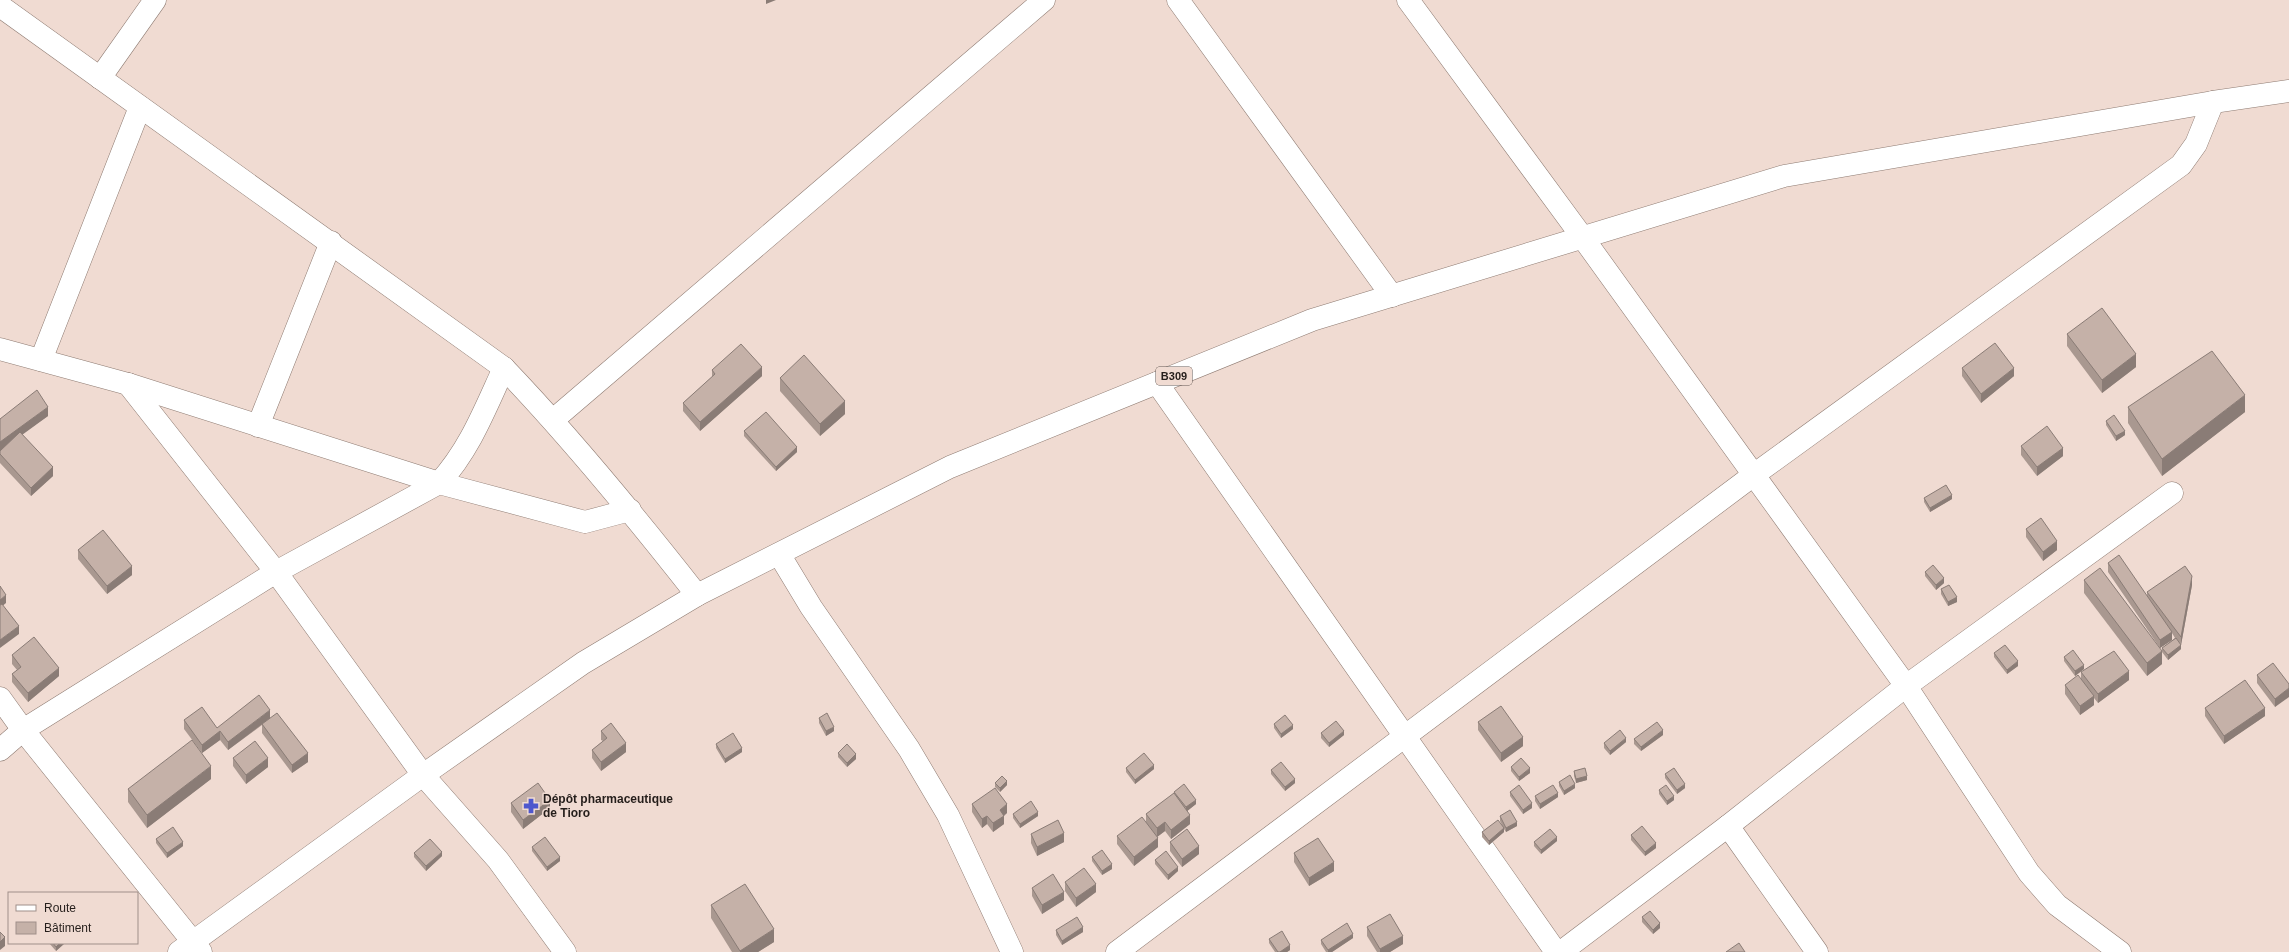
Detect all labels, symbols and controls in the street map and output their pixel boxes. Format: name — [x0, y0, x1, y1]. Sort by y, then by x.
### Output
road number: B309 — [1156, 367, 1192, 385]
place label: Dépôt pharmaceutique de Tioro — [543, 792, 673, 820]
pharmacy icon: Dépôt pharmaceutique de Tioro — [522, 797, 540, 815]
legend — [8, 892, 138, 944]
text: Route — [44, 901, 76, 915]
text: Bâtiment — [44, 921, 92, 935]

